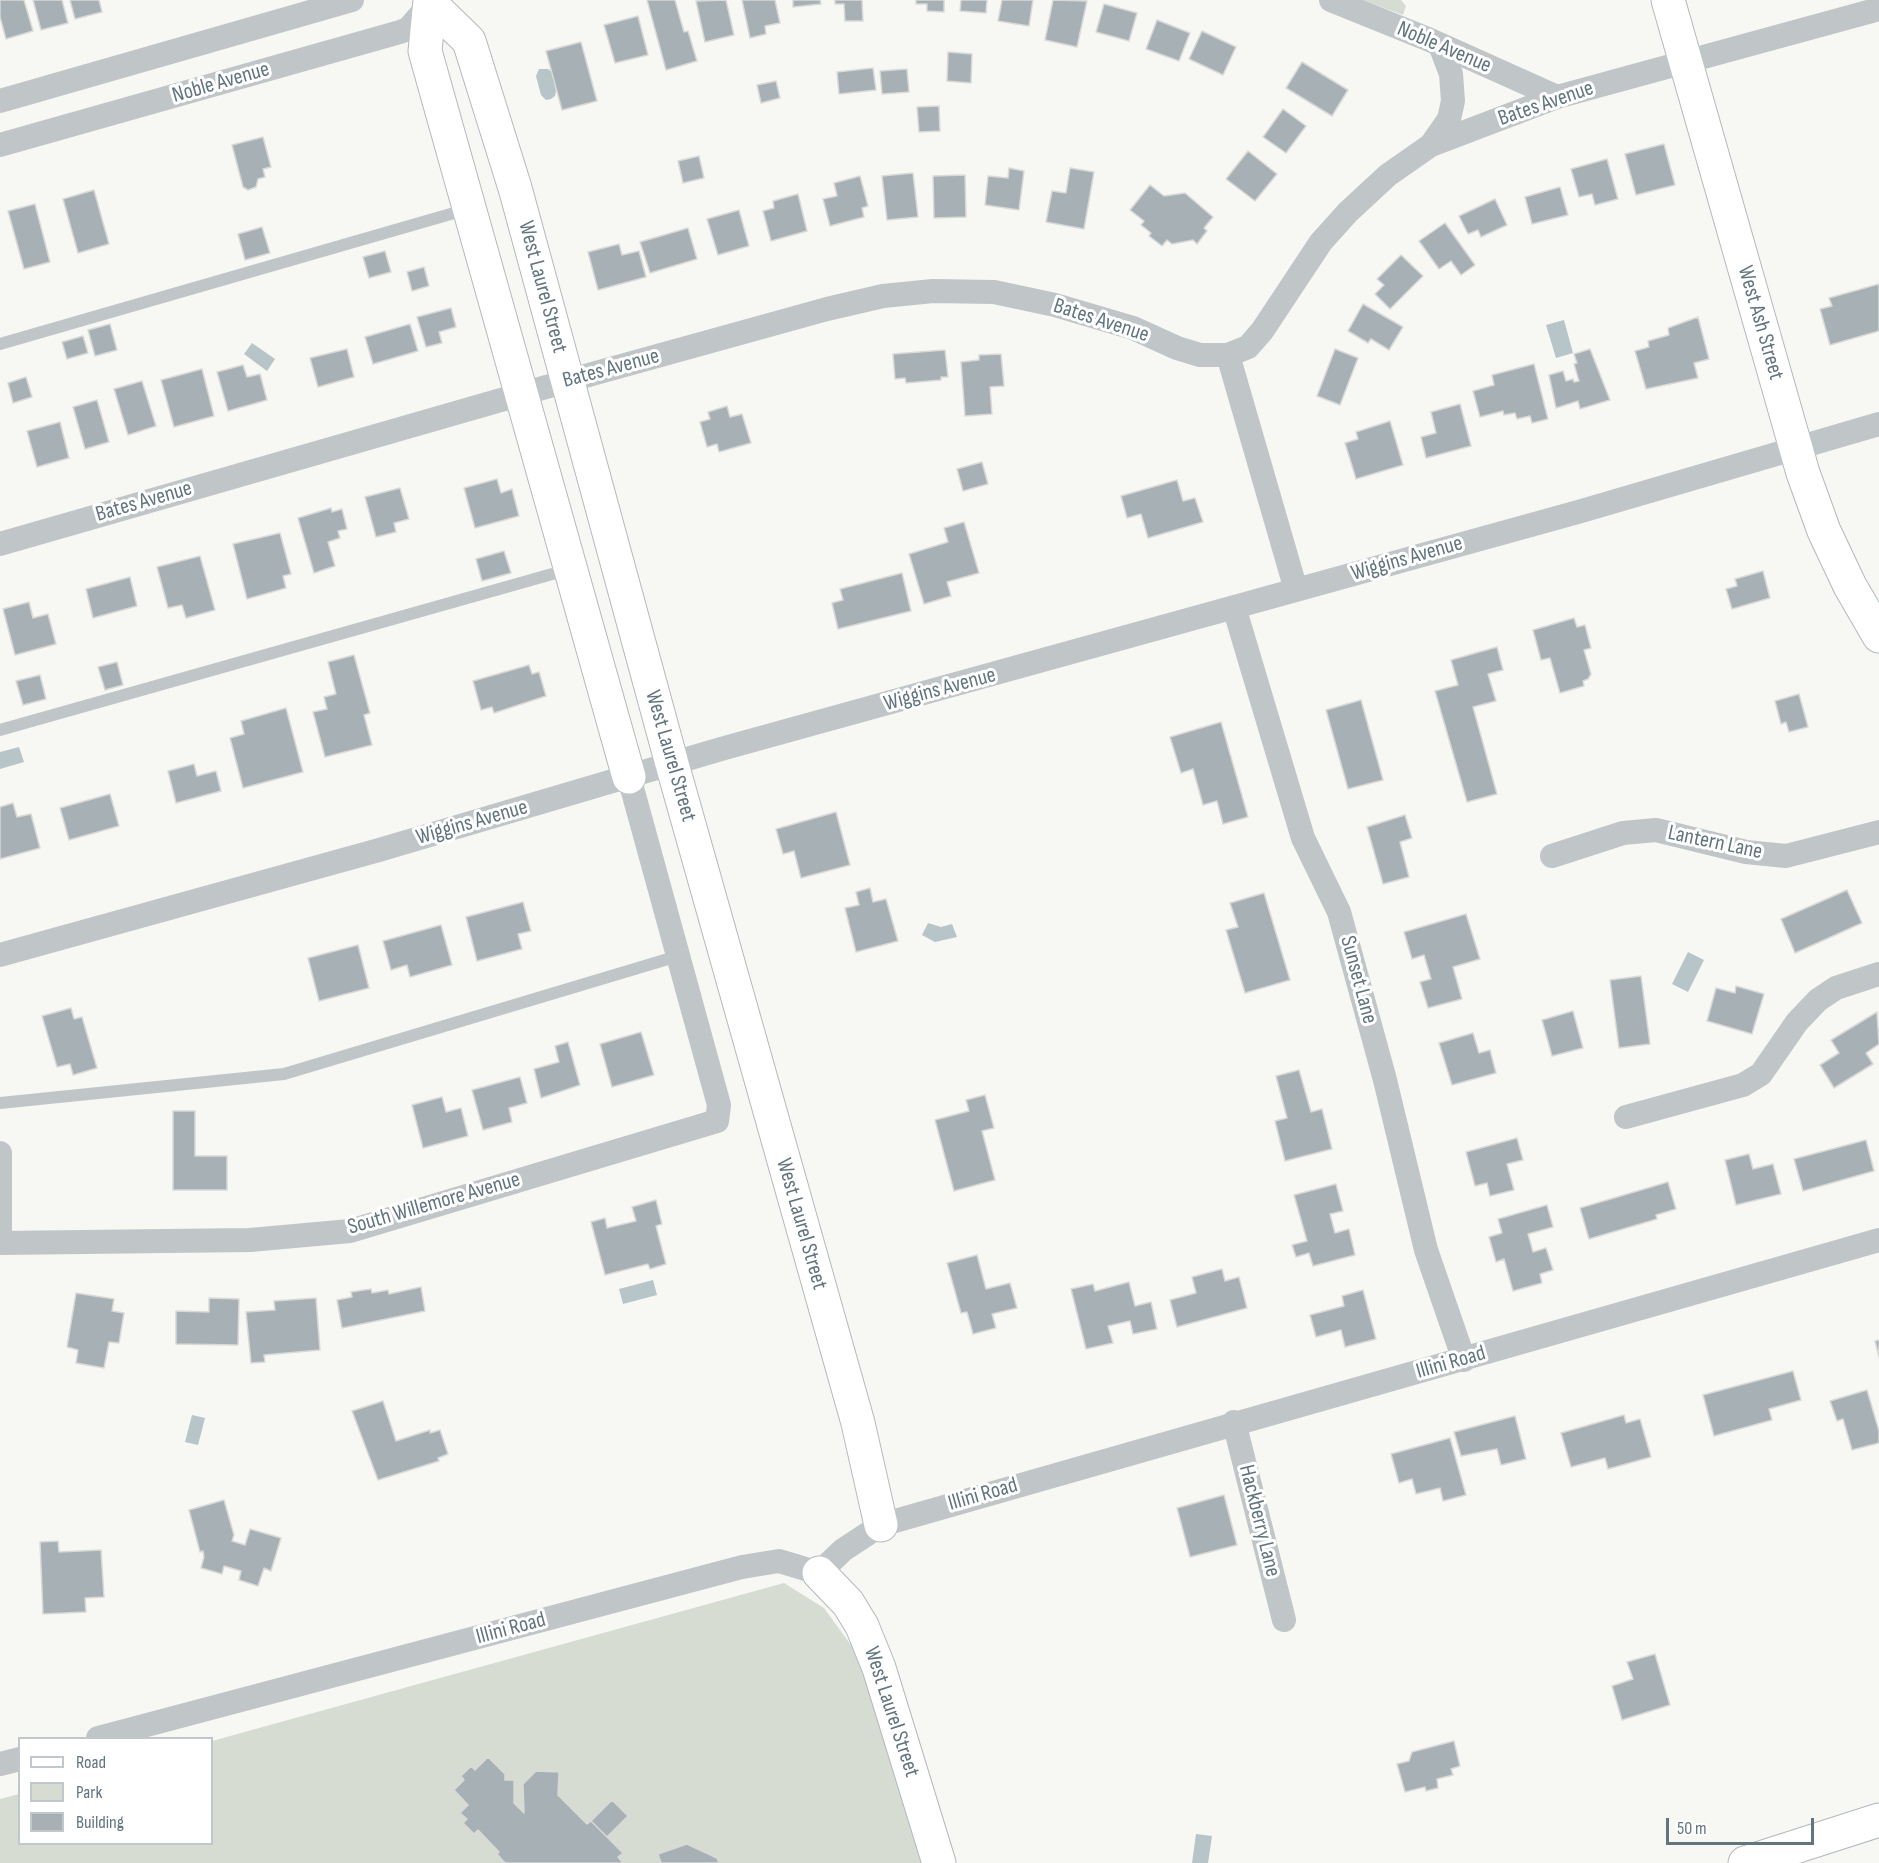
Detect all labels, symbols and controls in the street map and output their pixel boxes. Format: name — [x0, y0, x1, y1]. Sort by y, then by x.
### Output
street label: Noble Avenue — [1393, 16, 1495, 80]
street label: Noble Avenue — [169, 57, 273, 109]
street label: Bates Avenue — [1495, 75, 1597, 133]
street label: West Laurel Street — [512, 218, 572, 356]
street label: West Ash Street — [1731, 263, 1789, 383]
street label: Bates Avenue — [1050, 293, 1152, 349]
street label: Bates Avenue — [560, 343, 662, 395]
street label: Bates Avenue — [93, 476, 195, 528]
street label: Wiggins Avenue — [1348, 531, 1466, 587]
street label: Wiggins Avenue — [881, 662, 999, 718]
street label: West Laurel Street — [639, 687, 701, 825]
street label: Wiggins Avenue — [413, 795, 531, 851]
street label: Lantern Lane — [1665, 820, 1765, 866]
street label: Sunset Lane — [1334, 933, 1382, 1027]
street label: West Laurel Street — [770, 1155, 832, 1293]
street label: South Willemore Avenue — [345, 1167, 523, 1241]
street label: Illini Road — [1413, 1341, 1489, 1385]
street label: Hackberry Lane — [1232, 1462, 1286, 1580]
street label: Illini Road — [945, 1473, 1021, 1517]
street label: Illini Road — [473, 1607, 549, 1651]
street label: West Laurel Street — [858, 1643, 924, 1781]
legend — [18, 1737, 213, 1845]
text: Road — [76, 1752, 106, 1773]
text: Park — [76, 1782, 102, 1803]
scale bar — [1669, 1806, 1818, 1844]
text: Building — [76, 1812, 124, 1833]
text: 50 m — [1677, 1818, 1707, 1839]

